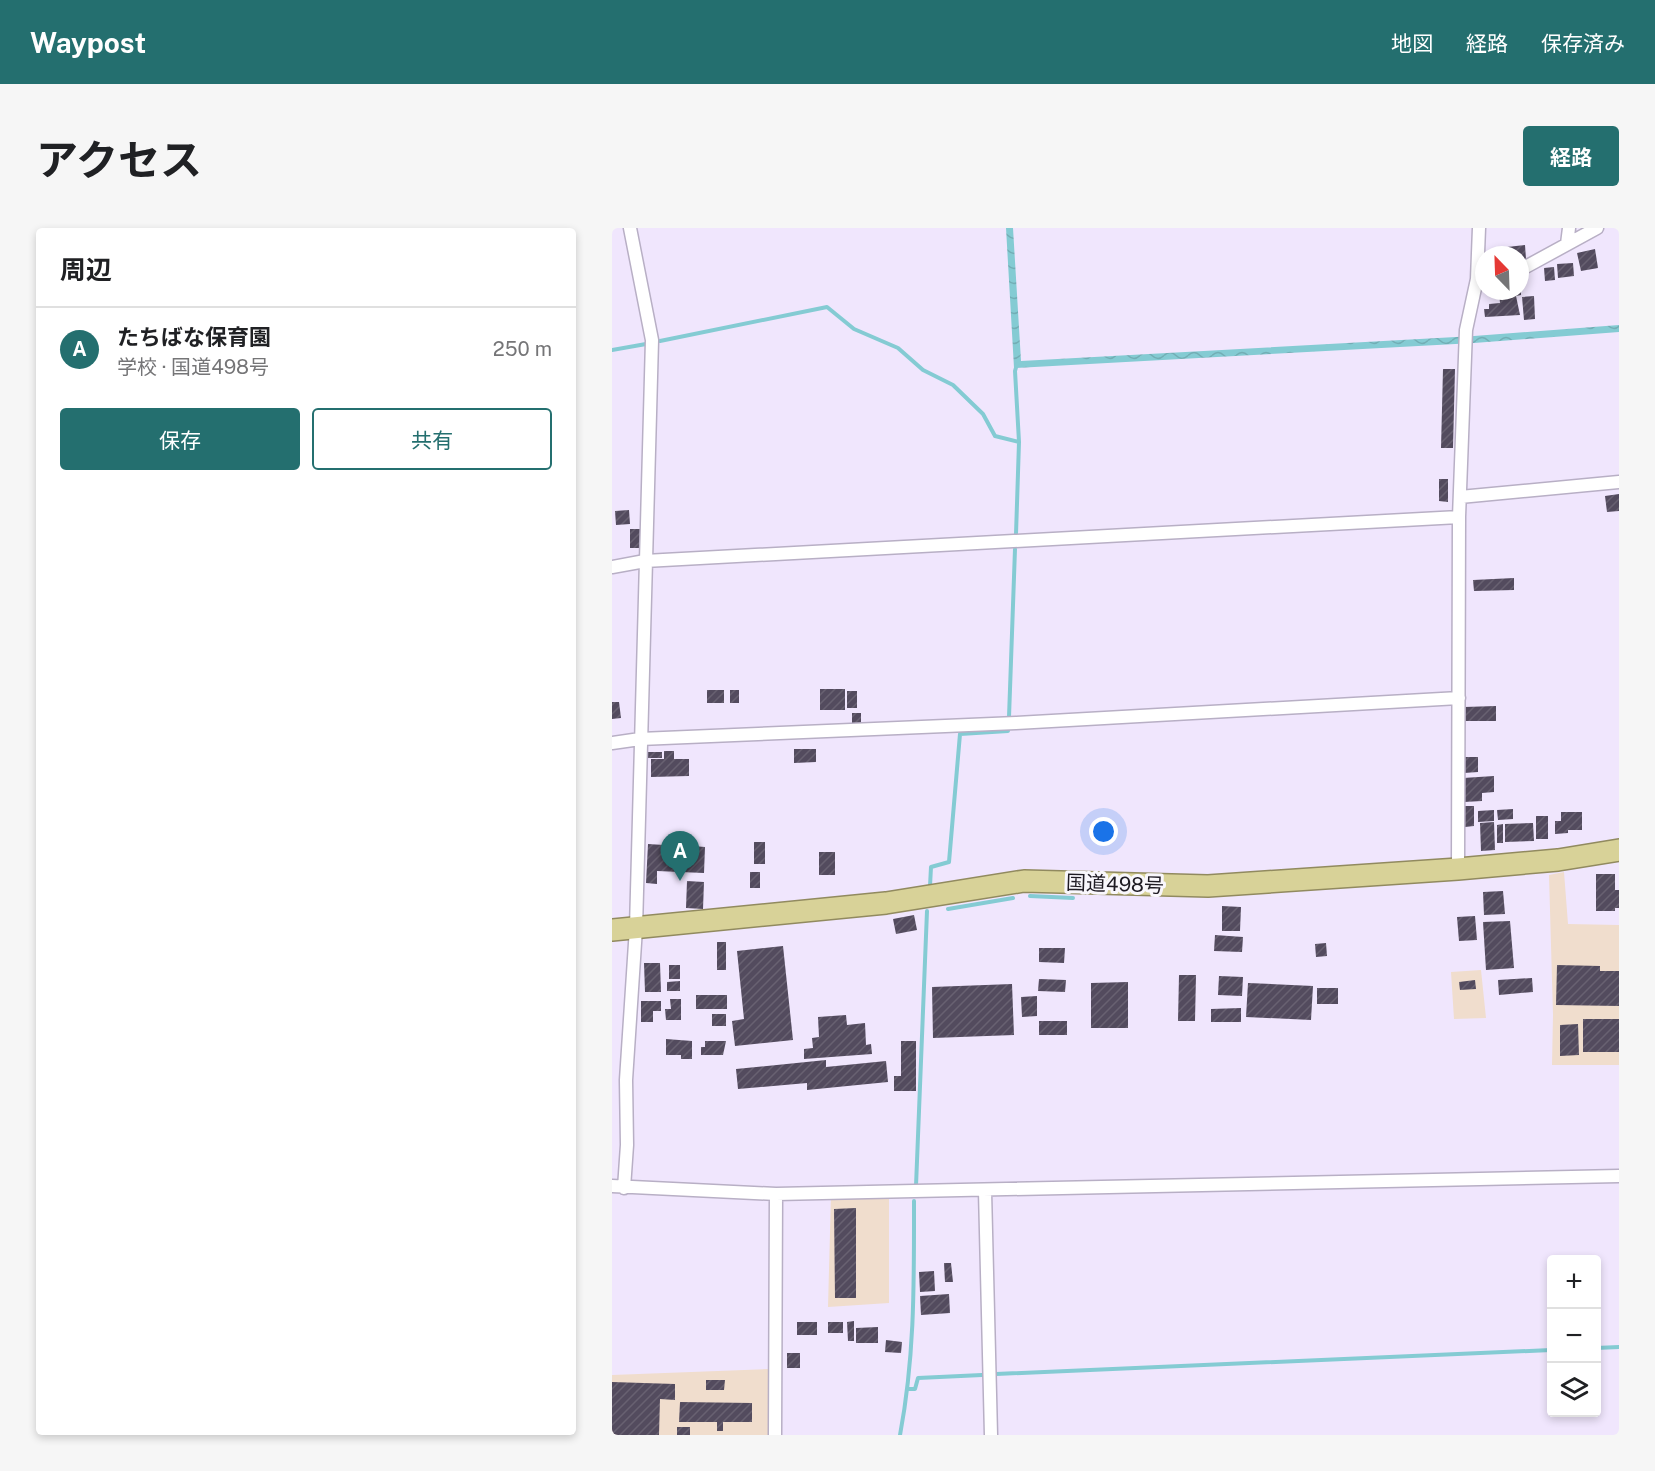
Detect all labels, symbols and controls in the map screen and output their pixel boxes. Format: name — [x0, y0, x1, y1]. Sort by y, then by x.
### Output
text: Waypost — [30, 26, 146, 59]
text: 地図 — [1391, 31, 1433, 56]
text: 経路 — [1466, 31, 1508, 56]
text: 保存済み — [1541, 31, 1625, 56]
button: 経路 — [1523, 126, 1619, 186]
text: アクセス — [36, 135, 202, 184]
north arrow — [1475, 246, 1529, 300]
text: 周辺 — [60, 254, 112, 285]
text: たちばな保育園 — [117, 324, 271, 350]
text: A — [72, 337, 87, 361]
text: 250 m — [493, 337, 552, 361]
text: 学校 · 国道498号 — [117, 355, 269, 379]
button: 保存 — [60, 408, 300, 470]
button: 共有 — [312, 408, 552, 470]
your location — [1089, 817, 1118, 846]
pin: A — [660, 832, 700, 881]
street label: 国道498号 — [1066, 870, 1164, 898]
map controls — [1547, 1255, 1601, 1417]
button: + — [1547, 1255, 1601, 1309]
button: − — [1547, 1309, 1601, 1363]
button: layers — [1547, 1363, 1601, 1417]

